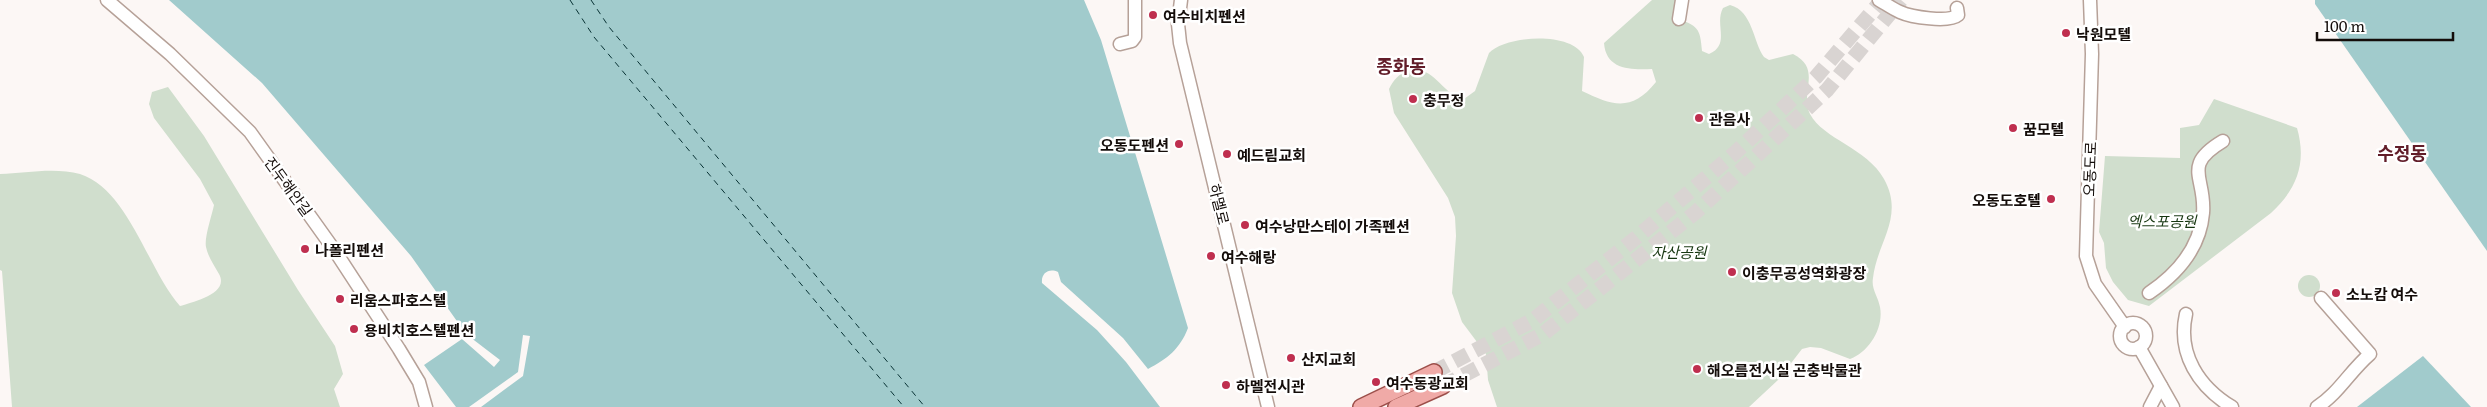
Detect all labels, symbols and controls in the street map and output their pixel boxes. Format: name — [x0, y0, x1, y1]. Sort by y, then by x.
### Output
place label: 여수비치펜션 — [1163, 4, 1246, 27]
marker: 여수비치펜션 — [1147, 9, 1159, 21]
scale bar — [2317, 10, 2453, 42]
text: 100 m — [2324, 14, 2365, 37]
place label: 낙원모텔 — [2076, 22, 2131, 45]
marker: 낙원모텔 — [2060, 27, 2072, 39]
district label: 종화동 — [1376, 52, 1426, 79]
place label: 충무정 — [1423, 88, 1464, 111]
marker: 충무정 — [1407, 93, 1419, 105]
place label: 관음사 — [1709, 107, 1751, 130]
marker: 관음사 — [1693, 112, 1705, 124]
place label: 꿈모텔 — [2023, 117, 2064, 140]
marker: 꿈모텔 — [2007, 122, 2019, 134]
place label: 오동도펜션 — [1100, 133, 1169, 156]
marker: 오동도펜션 — [1173, 138, 1185, 150]
district label: 수정동 — [2377, 139, 2427, 166]
street label: 오동도로 — [2077, 141, 2101, 197]
place label: 예드림교회 — [1237, 143, 1306, 166]
marker: 예드림교회 — [1221, 148, 1233, 160]
street label: 진두해안길 — [259, 151, 319, 221]
street label: 하멜로 — [1204, 181, 1236, 227]
place label: 오동도호텔 — [1972, 188, 2041, 211]
marker: 오동도호텔 — [2045, 193, 2057, 205]
park label: 엑스포공원 — [2127, 209, 2198, 232]
place label: 여수낭만스테이 가족펜션 — [1255, 214, 1410, 237]
marker: 여수낭만스테이 가족펜션 — [1239, 219, 1251, 231]
place label: 나폴리펜션 — [315, 238, 384, 261]
park label: 자산공원 — [1651, 240, 1708, 263]
marker: 나폴리펜션 — [299, 243, 311, 255]
place label: 여수해랑 — [1221, 245, 1276, 268]
marker: 여수해랑 — [1205, 250, 1217, 262]
place label: 이충무공성역화광장 — [1742, 261, 1866, 284]
marker: 이충무공성역화광장 — [1726, 266, 1738, 278]
place label: 소노캄 여수 — [2346, 282, 2418, 305]
marker: 소노캄 여수 — [2330, 287, 2342, 299]
place label: 리움스파호스텔 — [350, 288, 447, 311]
marker: 리움스파호스텔 — [334, 293, 346, 305]
place label: 용비치호스텔펜션 — [364, 318, 474, 341]
marker: 용비치호스텔펜션 — [348, 323, 360, 335]
place label: 산지교회 — [1301, 347, 1356, 370]
marker: 산지교회 — [1285, 352, 1297, 364]
place label: 해오름전시실 곤충박물관 — [1707, 358, 1862, 381]
marker: 해오름전시실 곤충박물관 — [1691, 363, 1703, 375]
place label: 여수동광교회 — [1386, 371, 1469, 394]
place label: 하멜전시관 — [1236, 374, 1305, 397]
marker: 여수동광교회 — [1370, 376, 1382, 388]
marker: 하멜전시관 — [1220, 379, 1232, 391]

